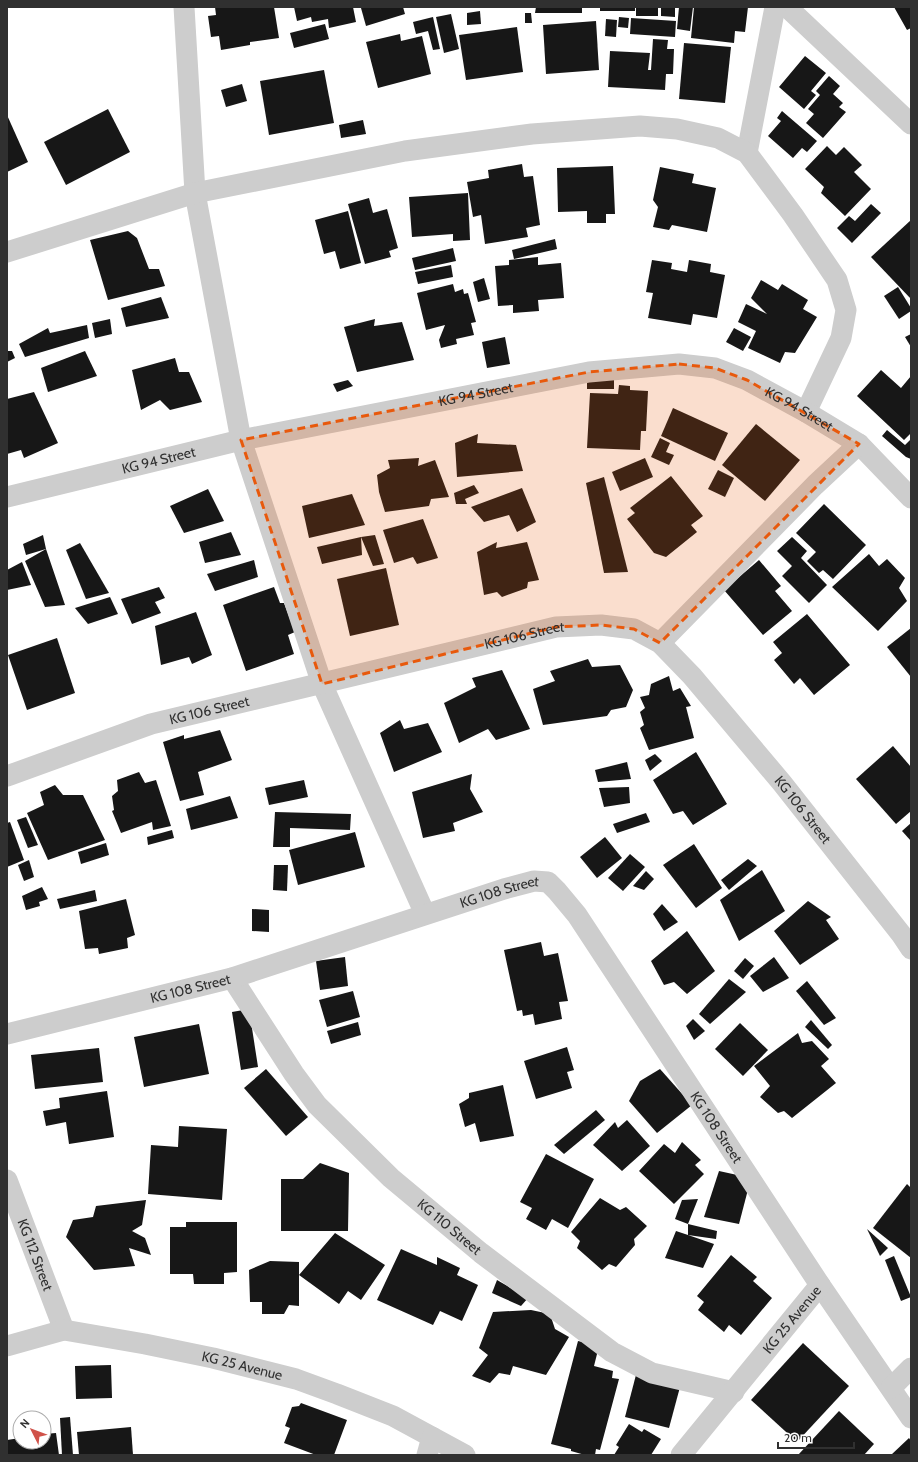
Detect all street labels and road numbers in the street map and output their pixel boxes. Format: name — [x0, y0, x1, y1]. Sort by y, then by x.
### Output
street label: KG 94 Street — [437, 378, 515, 410]
street label: KG 94 Street — [762, 383, 837, 436]
street label: KG 94 Street — [120, 442, 198, 478]
street label: KG 106 Street — [483, 617, 565, 653]
street label: KG 106 Street — [167, 692, 251, 728]
street label: KG 106 Street — [771, 772, 835, 847]
street label: KG 108 Street — [457, 872, 540, 912]
street label: KG 108 Street — [148, 970, 233, 1007]
street label: KG 108 Street — [686, 1088, 747, 1167]
street label: KG 110 Street — [414, 1195, 486, 1259]
street label: KG 112 Street — [14, 1216, 57, 1294]
street label: KG 25 Avenue — [759, 1282, 825, 1357]
street label: KG 25 Avenue — [200, 1347, 285, 1384]

